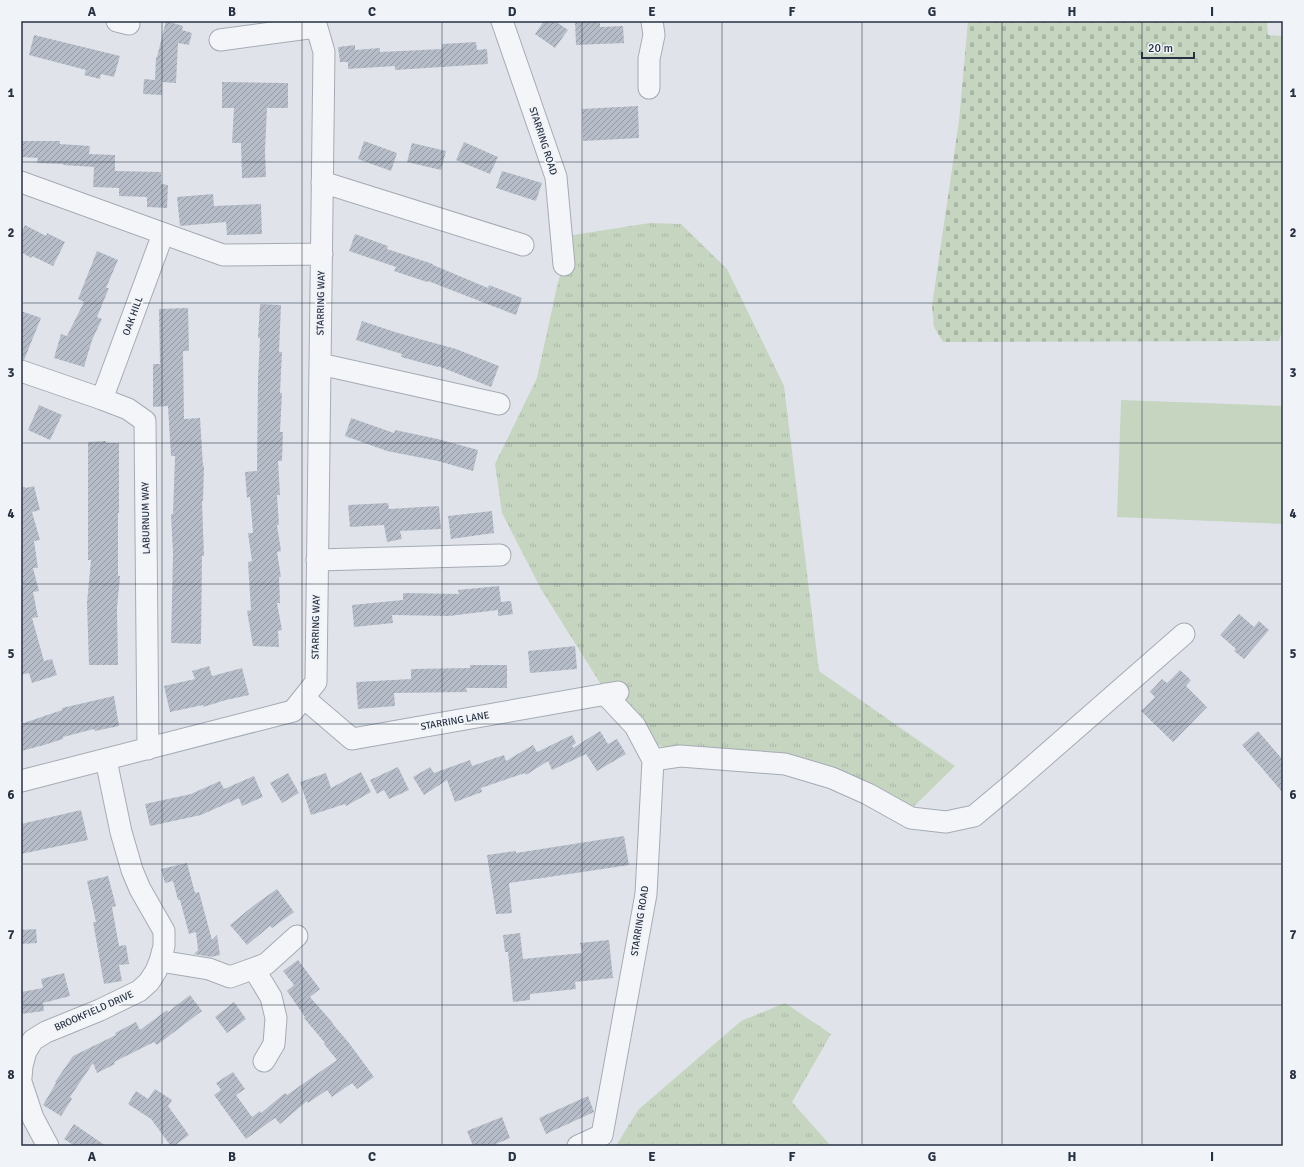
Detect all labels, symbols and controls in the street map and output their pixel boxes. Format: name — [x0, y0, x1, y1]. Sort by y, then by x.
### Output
text: A — [88, 4, 97, 20]
text: B — [228, 4, 236, 20]
text: C — [368, 4, 376, 20]
text: D — [508, 4, 517, 20]
text: E — [648, 4, 656, 20]
text: F — [789, 4, 796, 20]
text: G — [928, 4, 936, 20]
text: H — [1068, 4, 1076, 20]
text: I — [1210, 4, 1214, 20]
scale bar — [1142, 34, 1194, 60]
text: 20 m — [1148, 41, 1173, 56]
text: 1 — [7, 85, 15, 101]
text: 1 — [1289, 85, 1297, 101]
street label: STARRING ROAD — [526, 105, 560, 177]
text: 2 — [7, 225, 15, 241]
text: 2 — [1289, 225, 1297, 241]
street label: STARRING WAY — [314, 270, 328, 336]
street label: OAK HILL — [120, 295, 146, 337]
text: 3 — [7, 365, 15, 381]
text: 3 — [1289, 365, 1297, 381]
street label: LABURNUM WAY — [139, 482, 153, 554]
text: 4 — [7, 506, 15, 522]
text: 4 — [1289, 506, 1297, 522]
street label: STARRING WAY — [309, 594, 323, 660]
text: 5 — [7, 646, 15, 662]
text: 5 — [1289, 646, 1297, 662]
street label: STARRING LANE — [420, 709, 491, 733]
text: 6 — [7, 787, 15, 803]
text: 6 — [1289, 787, 1297, 803]
street label: STARRING ROAD — [629, 885, 651, 957]
text: 7 — [7, 927, 15, 943]
text: 7 — [1289, 927, 1297, 943]
street label: BROOKFIELD DRIVE — [53, 988, 136, 1034]
text: 8 — [7, 1067, 15, 1083]
text: 8 — [1289, 1067, 1297, 1083]
text: A — [88, 1149, 97, 1165]
text: B — [228, 1149, 236, 1165]
text: C — [368, 1149, 376, 1165]
text: D — [508, 1149, 517, 1165]
text: E — [648, 1149, 656, 1165]
text: F — [789, 1149, 796, 1165]
text: G — [928, 1149, 936, 1165]
text: H — [1068, 1149, 1076, 1165]
text: I — [1210, 1149, 1214, 1165]

